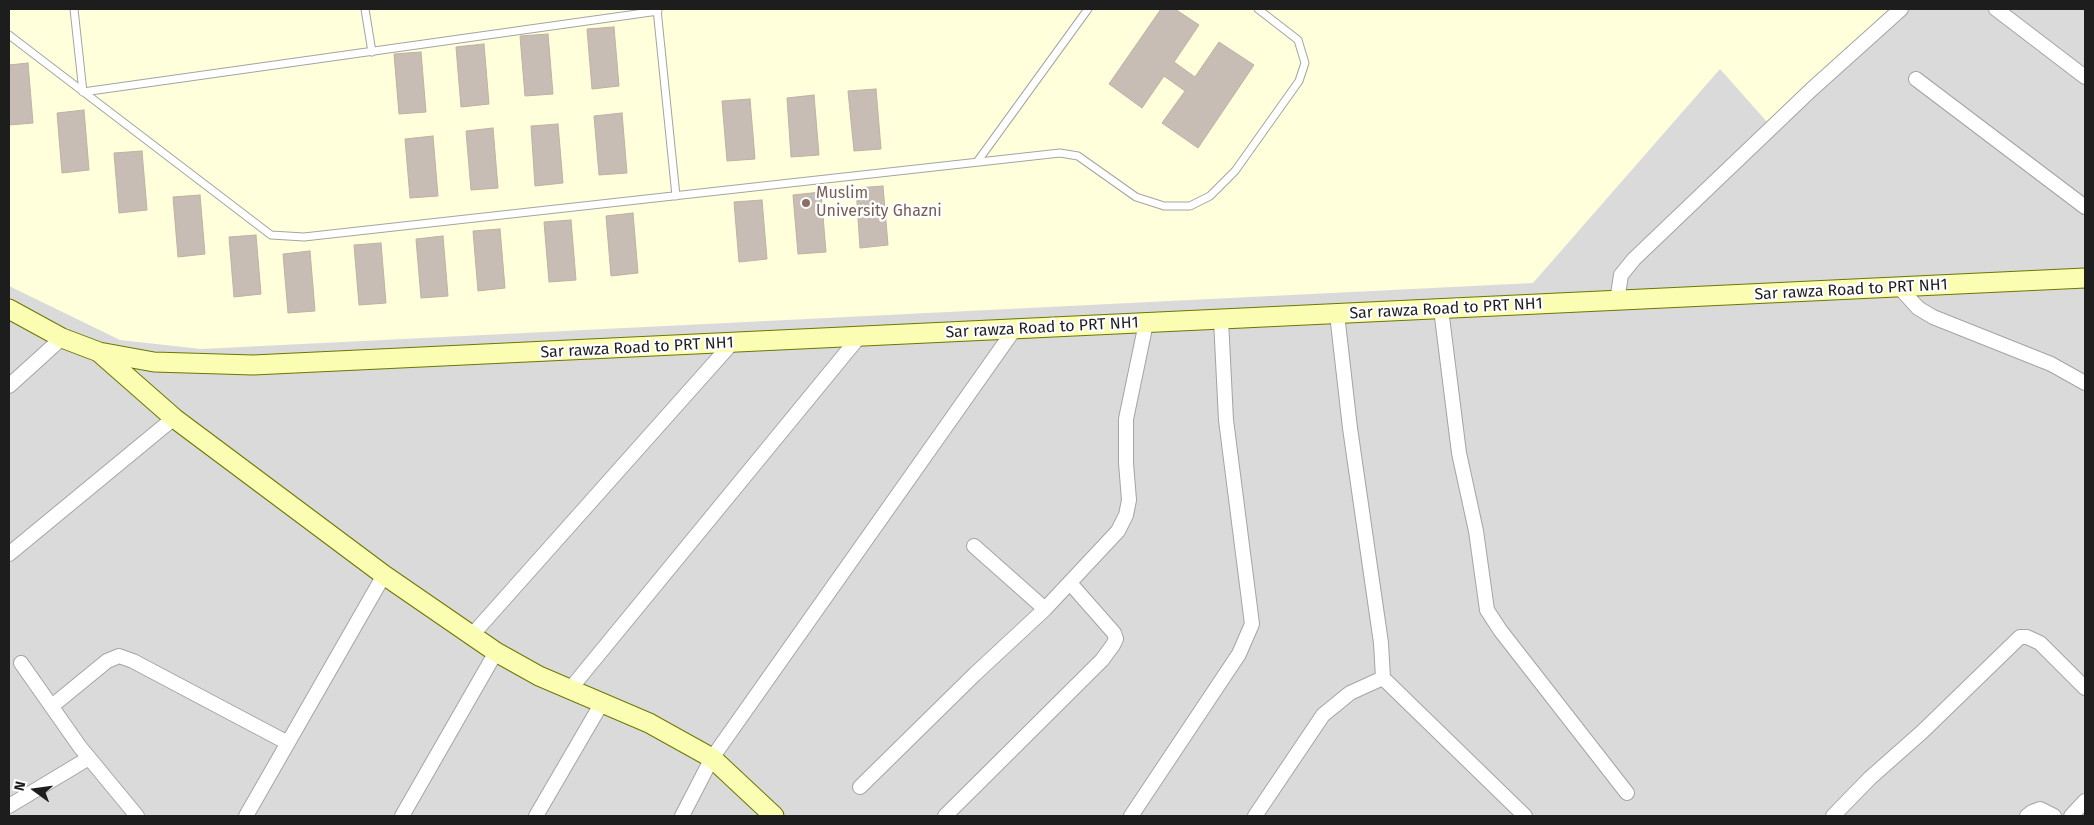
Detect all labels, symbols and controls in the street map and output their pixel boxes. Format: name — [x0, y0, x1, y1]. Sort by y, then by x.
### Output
place label: Muslim University Ghazni — [816, 184, 942, 222]
marker: Muslim University Ghazni — [800, 197, 812, 209]
street label: Sar rawza Road to PRT NH1 — [1754, 275, 1948, 305]
street label: Sar rawza Road to PRT NH1 — [1349, 294, 1543, 324]
street label: Sar rawza Road to PRT NH1 — [945, 313, 1139, 343]
street label: Sar rawza Road to PRT NH1 — [540, 333, 734, 363]
north arrow — [10, 765, 60, 815]
text: N — [11, 780, 29, 793]

